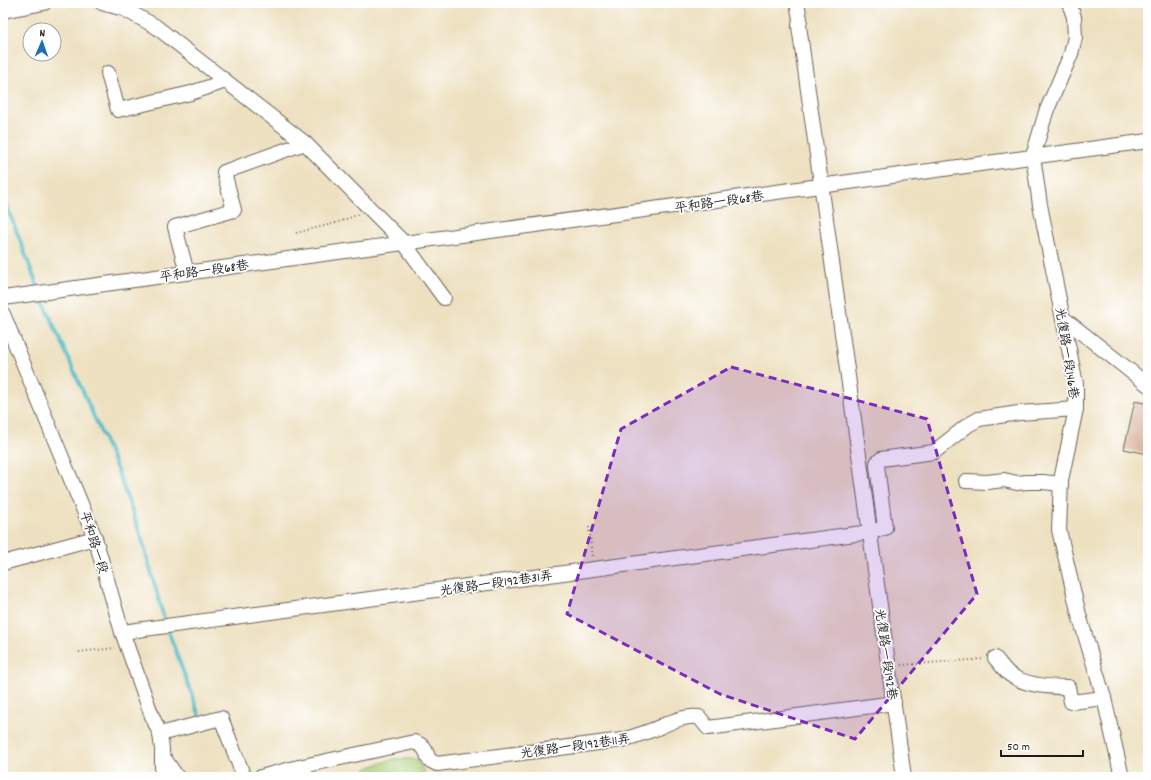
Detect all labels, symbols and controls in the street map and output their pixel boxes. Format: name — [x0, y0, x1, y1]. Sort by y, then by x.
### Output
north arrow — [22, 22, 62, 62]
text: N — [39, 26, 46, 42]
street label: 平和路一段68巷 — [674, 188, 765, 219]
street label: 平和路一段68巷 — [159, 257, 250, 288]
street label: 光復路一段146巷 — [1049, 306, 1082, 401]
street label: 平和路一段 — [74, 509, 112, 577]
street label: 光復路一段192巷31弄 — [439, 567, 554, 602]
street label: 光復路一段192巷 — [869, 607, 900, 701]
street label: 光復路一段192巷11弄 — [519, 730, 632, 765]
scale bar — [1001, 732, 1083, 758]
text: 50 m — [1007, 739, 1030, 756]

